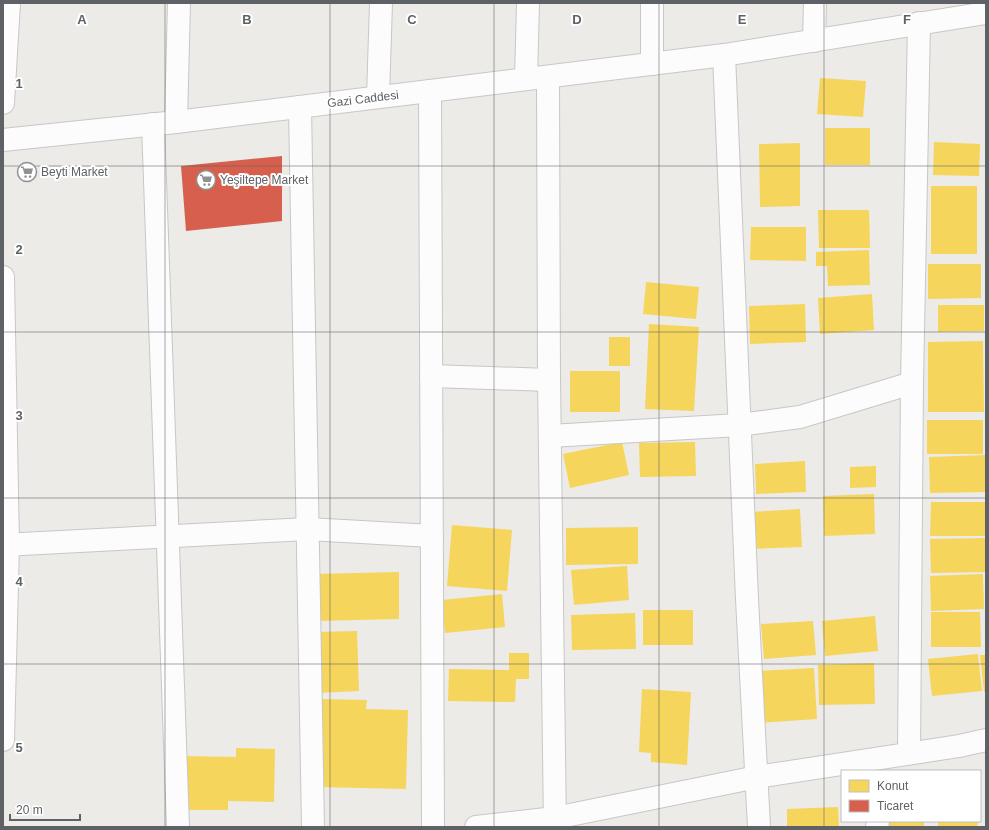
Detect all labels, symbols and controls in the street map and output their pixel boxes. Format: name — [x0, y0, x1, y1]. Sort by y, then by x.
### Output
text: A — [77, 12, 87, 27]
text: B — [242, 12, 252, 27]
text: C — [407, 12, 417, 27]
text: D — [572, 12, 582, 27]
text: E — [738, 12, 747, 27]
text: F — [903, 12, 911, 27]
text: 1 — [15, 76, 23, 91]
street label: Gazi Caddesi — [326, 88, 400, 110]
supermarket icon: Beyti Market — [16, 161, 38, 183]
place label: Beyti Market — [41, 165, 108, 179]
supermarket icon: Yeşiltepe Market — [195, 169, 217, 191]
place label: Yeşiltepe Market — [220, 173, 309, 187]
text: 2 — [15, 242, 23, 257]
text: 3 — [15, 408, 23, 423]
text: 4 — [15, 574, 23, 589]
text: 5 — [15, 740, 23, 755]
legend — [841, 770, 981, 822]
text: Konut — [877, 779, 909, 793]
scale bar — [10, 796, 80, 822]
text: Ticaret — [877, 799, 914, 813]
text: 20 m — [16, 803, 43, 817]

